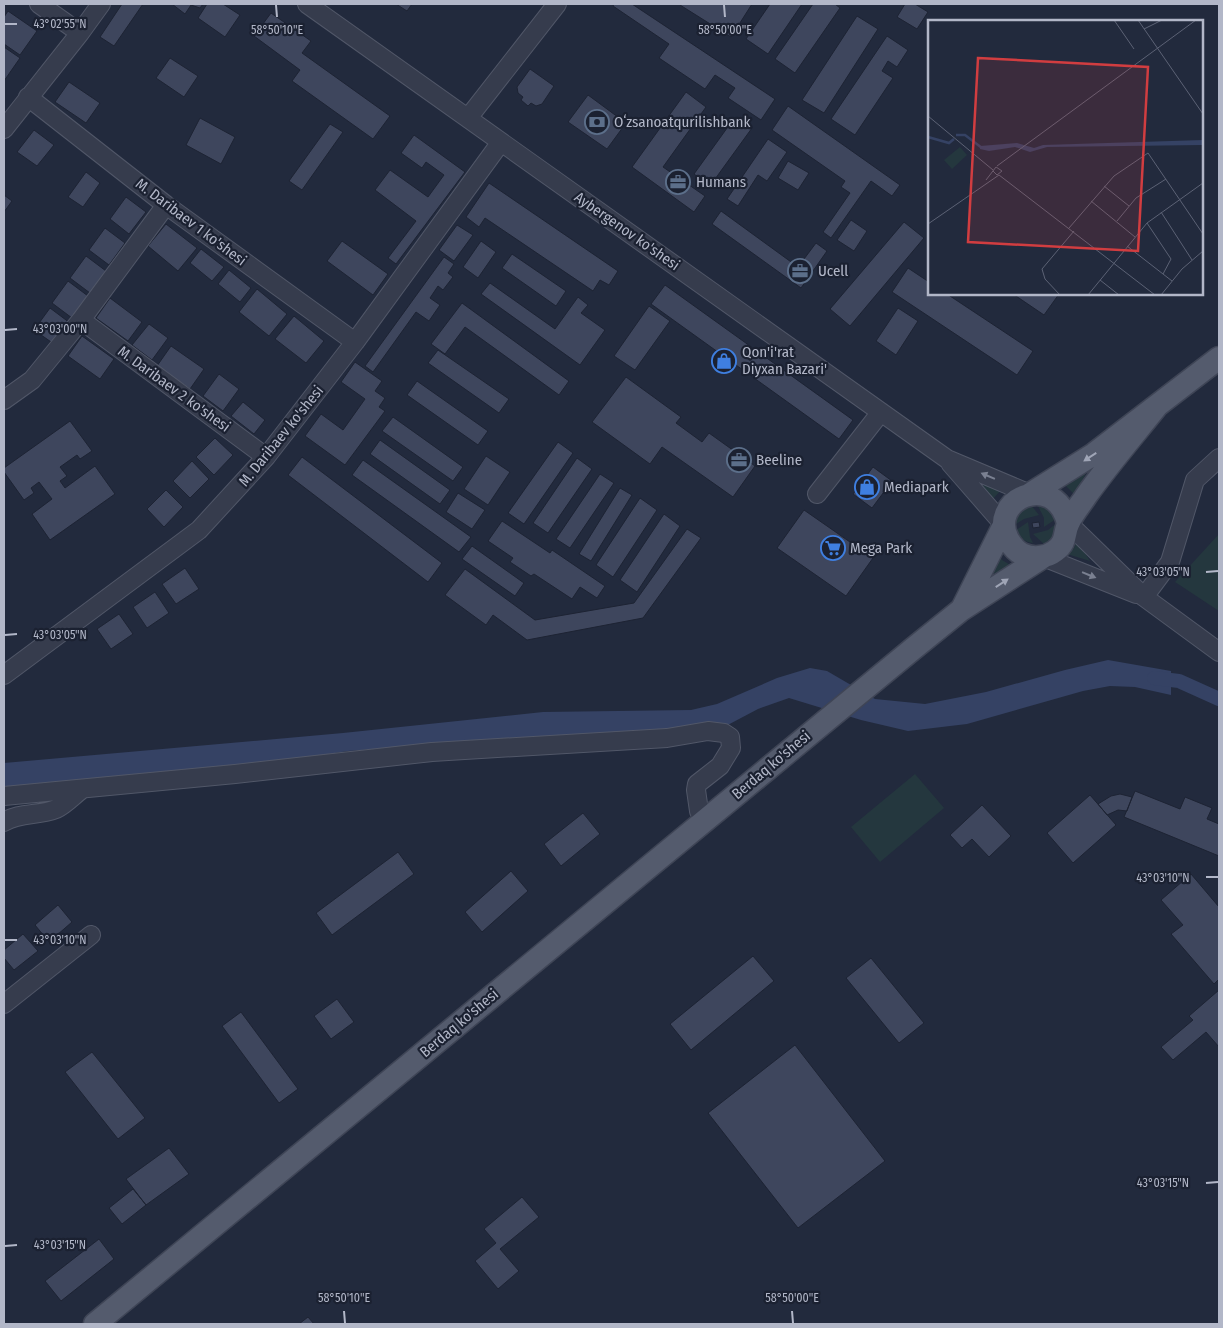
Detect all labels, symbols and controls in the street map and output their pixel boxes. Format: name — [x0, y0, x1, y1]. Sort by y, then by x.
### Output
text: 43°02'55"N — [34, 17, 86, 31]
inset map — [928, 20, 1203, 295]
text: 58°50'10"E — [251, 23, 303, 37]
text: 58°50'00"E — [698, 23, 752, 37]
bank icon: Oʻzsanoatqurilishbank — [584, 109, 610, 135]
place label: Oʻzsanoatqurilishbank — [614, 113, 750, 131]
office icon: Humans — [665, 169, 691, 195]
place label: Humans — [696, 173, 746, 191]
street label: M. Daribaev 1 ko'shesi — [132, 175, 250, 269]
street label: Aybergenov ko'shesi — [571, 188, 683, 274]
office icon: Ucell — [787, 258, 813, 284]
place label: Ucell — [818, 262, 848, 280]
text: 43°03'00"N — [33, 322, 87, 336]
street label: M. Daribaev 2 ko'shesi — [114, 342, 234, 436]
place label: Qon'i'rat Diyxan Bazari' — [742, 343, 827, 378]
shop icon: Qon'i'rat Diyxan Bazari' — [711, 348, 737, 374]
street label: M. Daribaev ko'shesi — [235, 382, 327, 490]
office icon: Beeline — [726, 447, 752, 473]
place label: Beeline — [756, 451, 802, 469]
one-way arrow — [1083, 452, 1097, 461]
one-way arrow — [981, 472, 995, 480]
shop icon: Mediapark — [854, 474, 880, 500]
place label: Mediapark — [884, 478, 949, 496]
supermarket icon: Mega Park — [820, 535, 846, 561]
place label: Mega Park — [850, 539, 912, 557]
text: 43°03'05"N — [1136, 565, 1190, 579]
one-way arrow — [1082, 571, 1096, 579]
one-way arrow — [996, 579, 1009, 588]
text: 43°03'05"N — [33, 628, 87, 642]
street label: Berdaq ko'shesi — [728, 727, 814, 803]
text: 43°03'10"N — [1136, 871, 1190, 885]
text: 43°03'10"N — [33, 933, 87, 947]
street label: Berdaq ko'shesi — [416, 985, 502, 1061]
text: 43°03'15"N — [1137, 1176, 1189, 1190]
text: 43°03'15"N — [34, 1238, 86, 1252]
text: 58°50'10"E — [318, 1291, 370, 1305]
text: 58°50'00"E — [765, 1291, 819, 1305]

